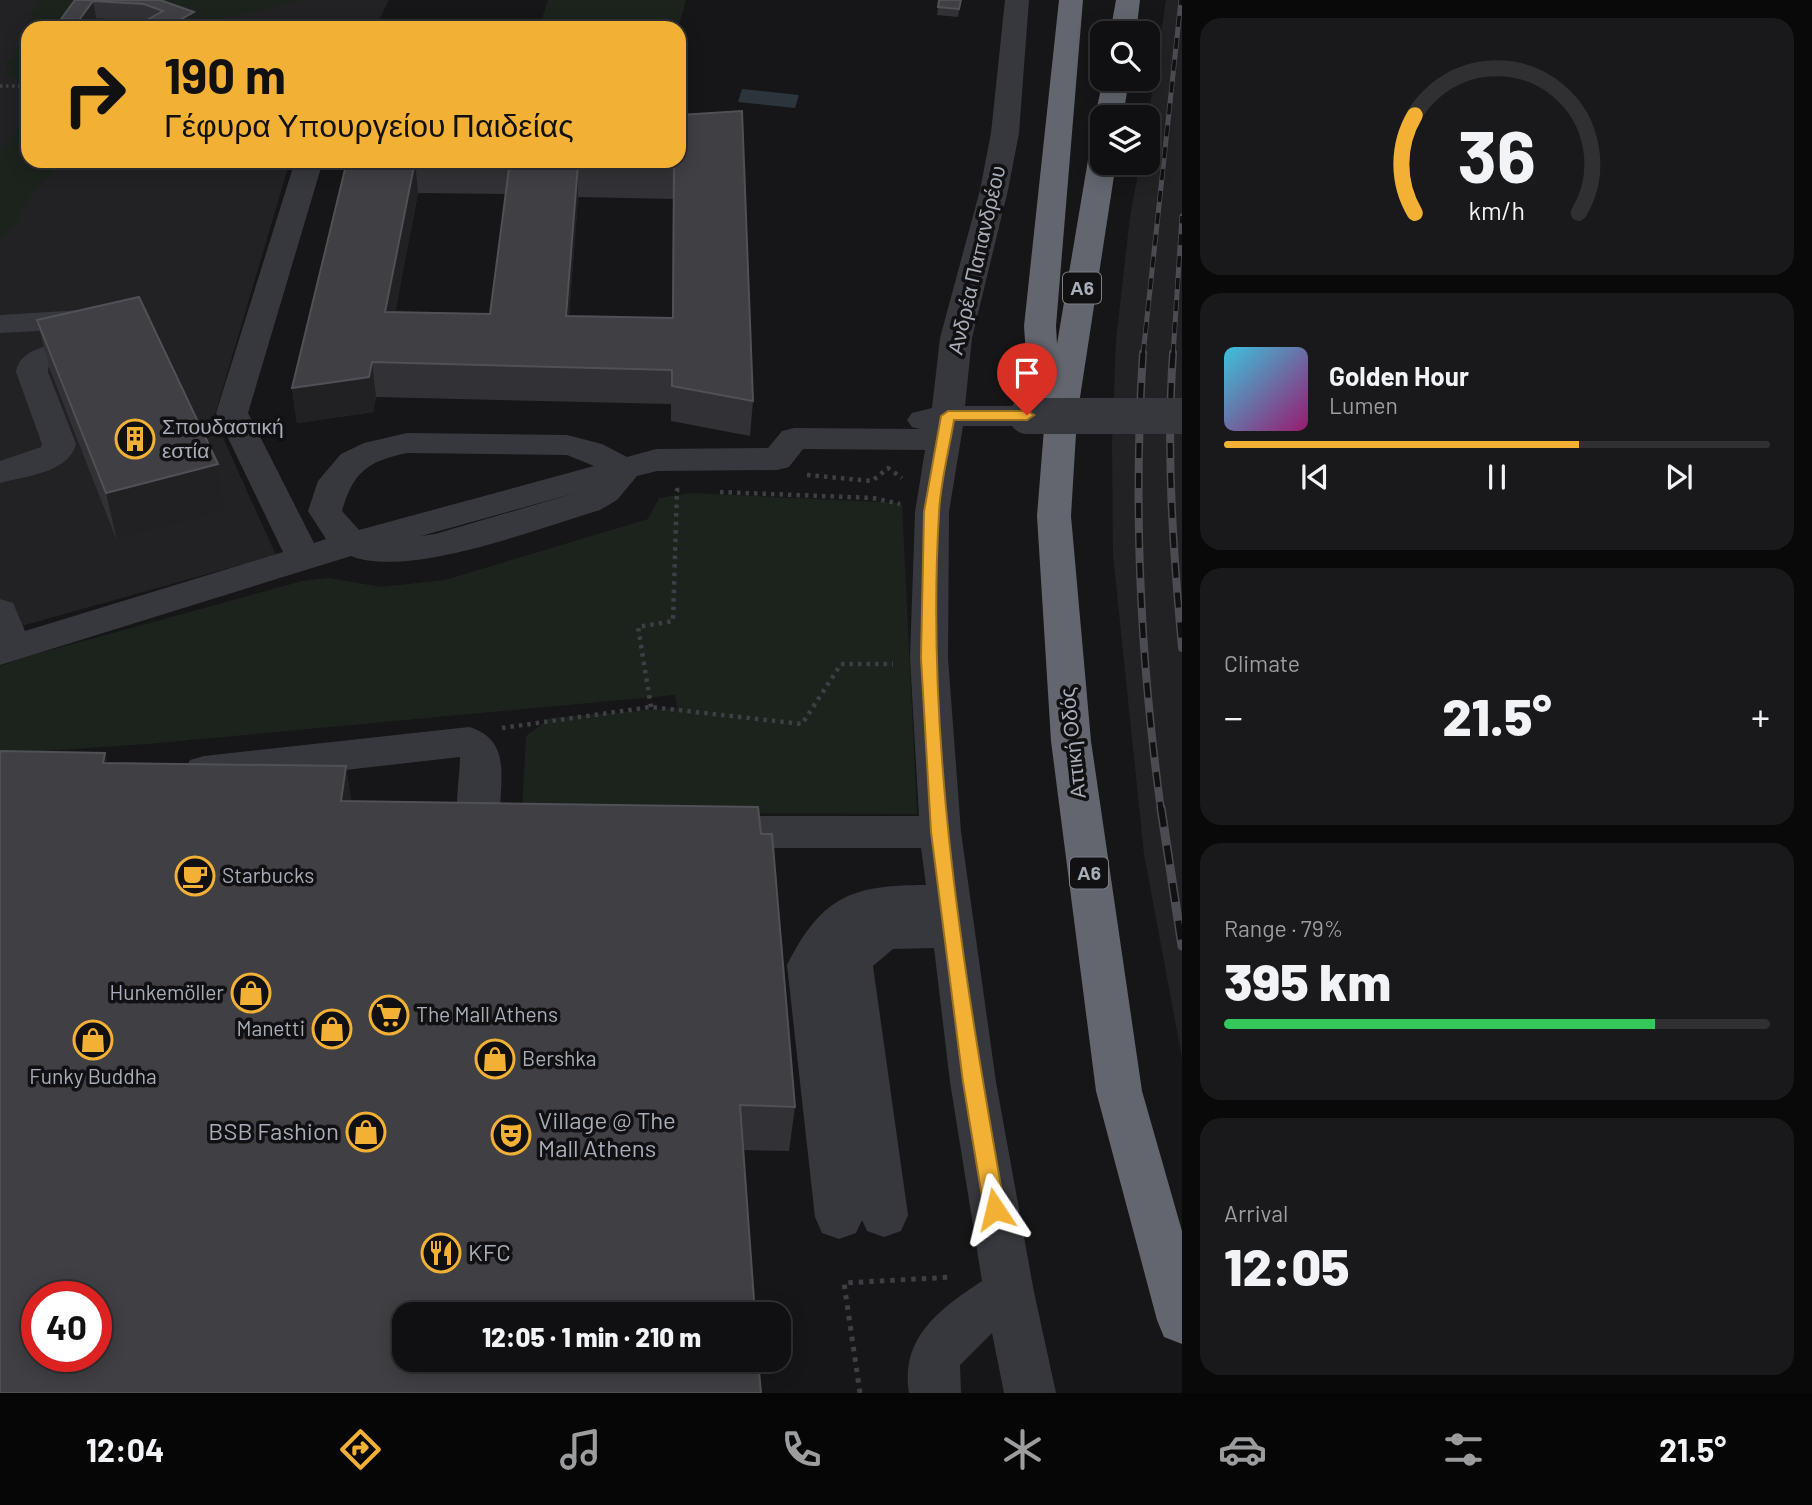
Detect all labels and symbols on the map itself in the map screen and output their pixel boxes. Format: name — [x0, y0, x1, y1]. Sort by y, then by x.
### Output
street label: Ανδρέα Παπανδρέου — [942, 163, 1009, 357]
road number: Α6 — [1063, 272, 1101, 304]
pin — [997, 343, 1057, 415]
place label: Σπουδαστική εστία — [162, 413, 284, 462]
building icon: Σπουδαστική εστία — [114, 418, 156, 460]
street label: Αττική Οδός — [1053, 686, 1090, 800]
cafe icon: Starbucks — [174, 855, 216, 897]
road number: Α6 — [1070, 858, 1108, 888]
place label: Starbucks — [222, 862, 314, 887]
shop icon: Hunkemöller — [230, 972, 272, 1014]
place label: Hunkemöller — [109, 979, 224, 1004]
supermarket icon: The Mall Athens — [368, 994, 410, 1036]
place label: The Mall Athens — [416, 1001, 558, 1026]
shop icon: Manetti — [311, 1008, 353, 1050]
place label: Manetti — [236, 1015, 305, 1040]
shop icon: Funky Buddha — [72, 1019, 114, 1061]
shop icon: Bershka — [474, 1038, 516, 1080]
place label: Bershka — [522, 1045, 596, 1070]
place label: Funky Buddha — [29, 1063, 157, 1088]
place label: Village @ The Mall Athens — [538, 1105, 676, 1162]
shop icon: BSB Fashion — [345, 1111, 387, 1153]
theatre icon: Village @ The Mall Athens — [490, 1114, 532, 1156]
place label: BSB Fashion — [208, 1116, 339, 1145]
position arrow — [958, 1172, 1032, 1246]
restaurant icon: KFC — [420, 1232, 462, 1274]
place label: KFC — [468, 1237, 511, 1266]
speed limit sign: 40 — [21, 1281, 112, 1372]

